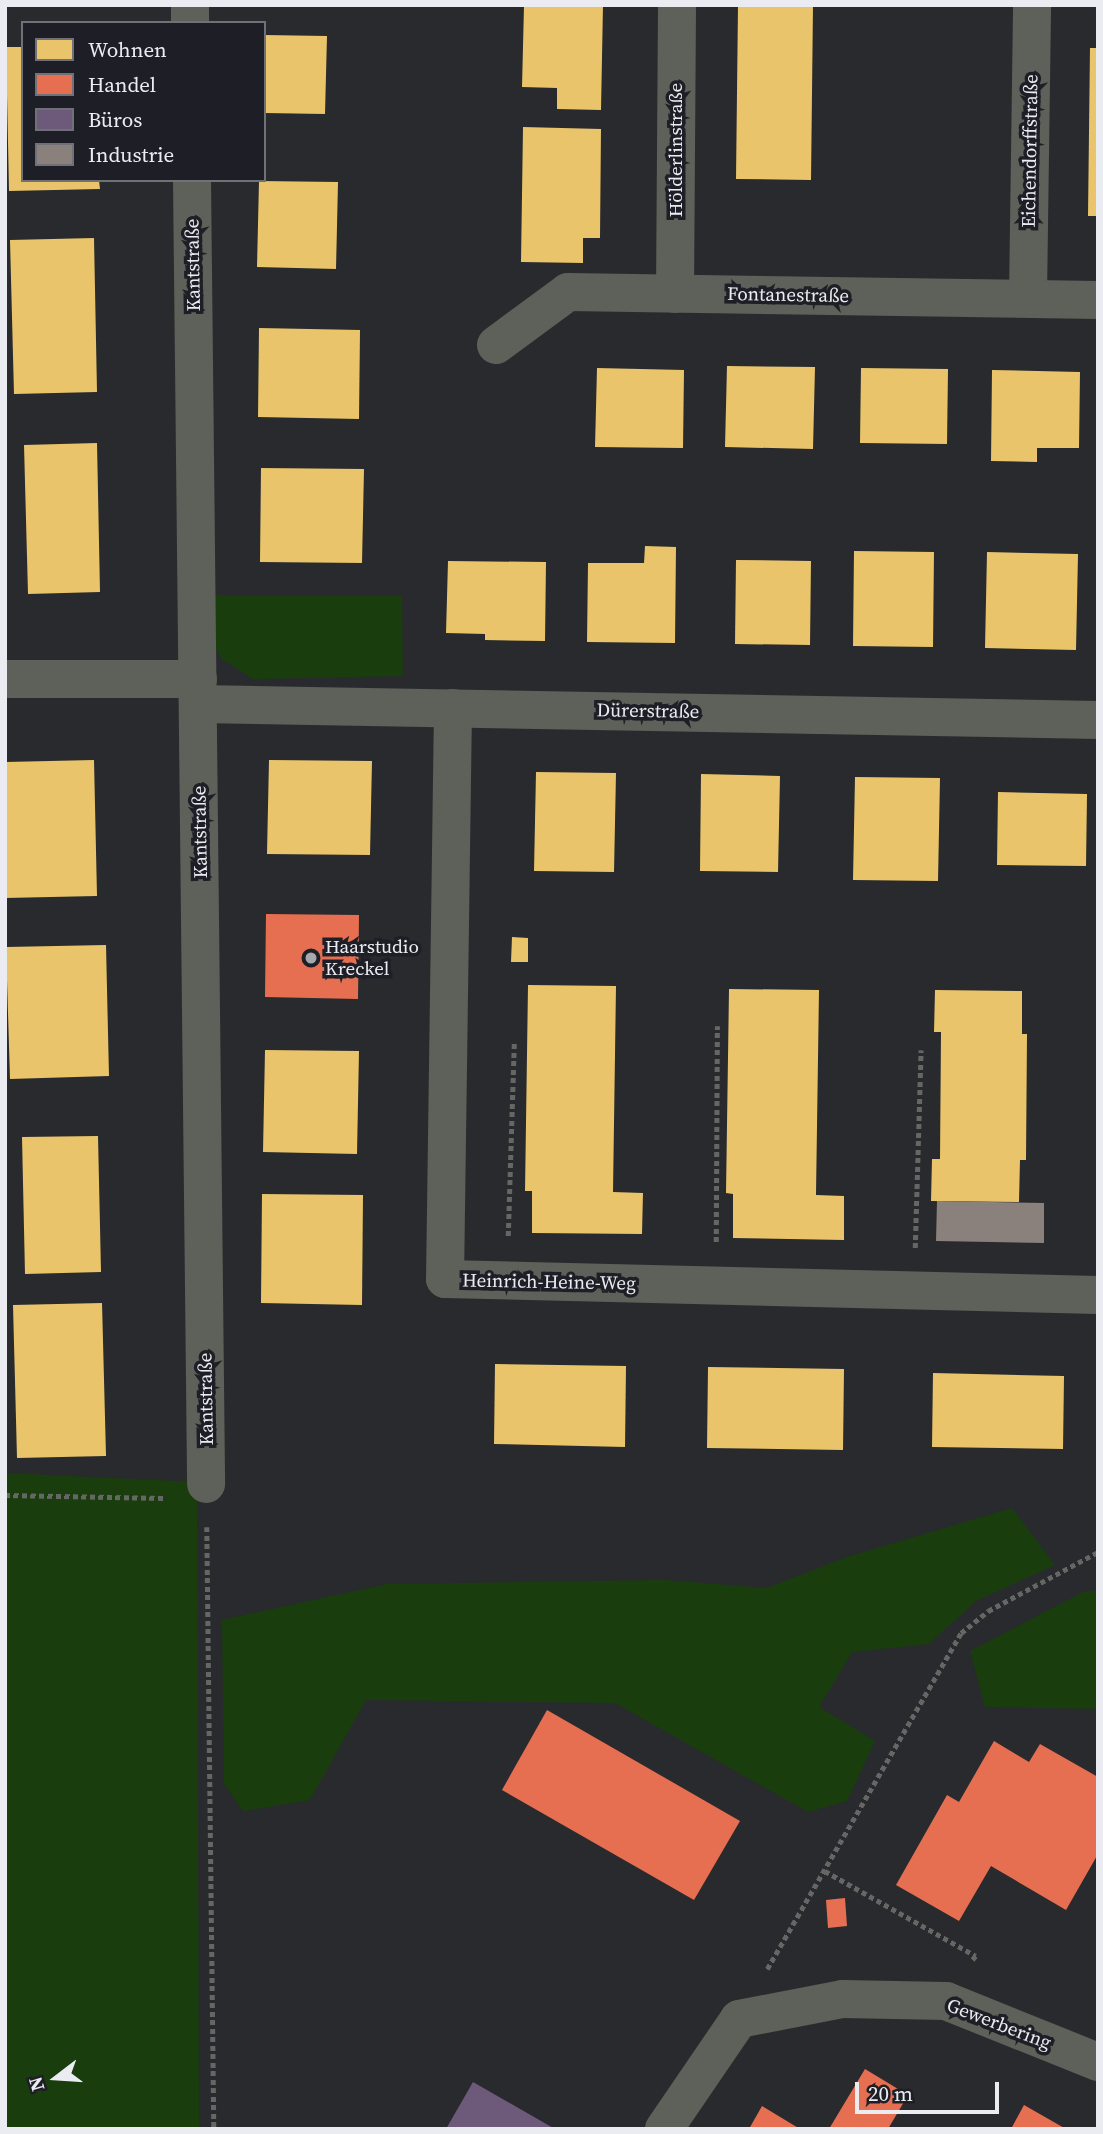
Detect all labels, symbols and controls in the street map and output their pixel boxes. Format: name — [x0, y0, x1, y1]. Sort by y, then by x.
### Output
legend — [21, 21, 266, 182]
text: Wohnen — [88, 35, 167, 64]
text: Handel — [88, 70, 156, 99]
street label: Eichendorffstraße — [1017, 74, 1043, 228]
street label: Hölderlinstraße — [665, 83, 687, 217]
text: Büros — [88, 105, 142, 134]
text: Industrie — [88, 140, 174, 169]
street label: Kantstraße — [181, 219, 205, 311]
street label: Fontanestraße — [727, 283, 849, 307]
street label: Dürerstraße — [596, 699, 700, 723]
street label: Kantstraße — [188, 786, 212, 878]
place label: Haarstudio Kreckel — [325, 936, 419, 980]
marker: Haarstudio Kreckel — [303, 950, 319, 966]
street label: Heinrich-Heine-Weg — [462, 1269, 636, 1295]
street label: Kantstraße — [194, 1353, 218, 1445]
street label: Gewerbering — [944, 1994, 1054, 2054]
north arrow — [21, 2043, 91, 2113]
scale bar — [858, 2068, 1002, 2112]
text: N — [21, 2074, 50, 2095]
text: 20 m — [868, 2079, 913, 2108]

